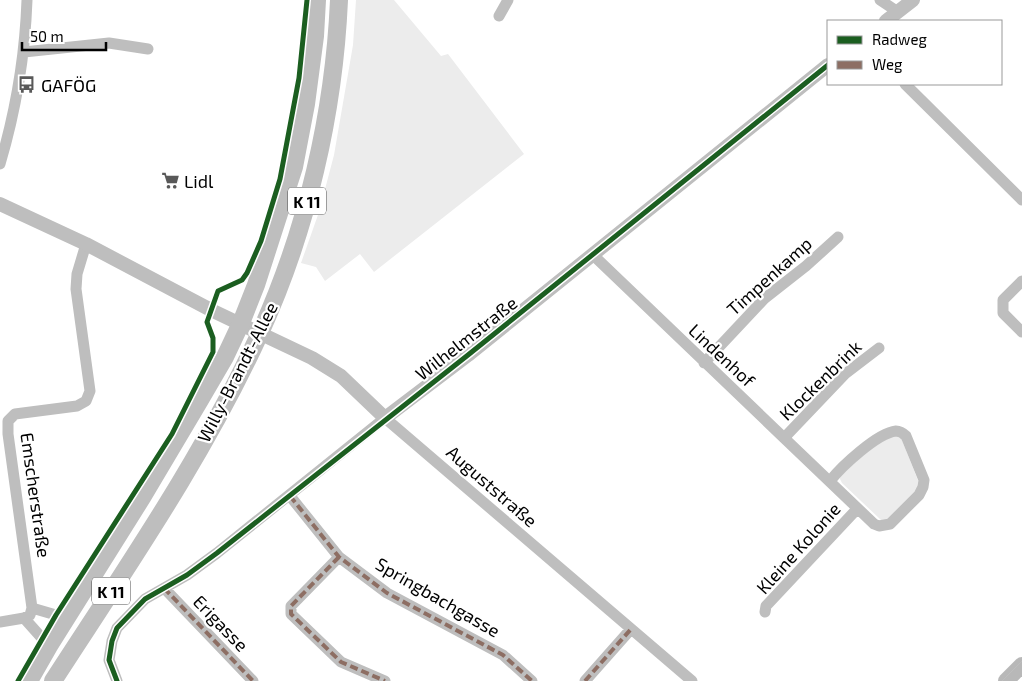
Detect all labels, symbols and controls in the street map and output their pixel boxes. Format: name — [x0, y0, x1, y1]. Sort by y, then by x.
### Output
scale bar — [22, 20, 106, 52]
legend — [827, 20, 1002, 85]
text: 50 m — [30, 27, 64, 45]
text: Radweg — [872, 30, 927, 48]
text: Weg — [872, 55, 903, 73]
place label: GAFÖG — [41, 74, 96, 96]
bus stop icon: GAFÖG — [17, 75, 37, 95]
place label: Lidl — [184, 170, 214, 192]
supermarket icon: Lidl — [160, 171, 180, 191]
road number: K 11 — [288, 188, 326, 215]
street label: Timpenkamp — [722, 232, 816, 320]
street label: Wilhelmstraße — [411, 291, 521, 385]
street label: Willy-Brandt-Allee — [192, 298, 282, 446]
street label: Lindenhof — [684, 319, 760, 392]
street label: Klockenbrink — [774, 335, 866, 425]
street label: Emscherstraße — [16, 431, 56, 559]
street label: Auguststraße — [442, 441, 542, 531]
street label: Kleine Kolonie — [751, 498, 845, 598]
street label: Springbachgasse — [372, 552, 504, 642]
road number: K 11 — [92, 578, 130, 604]
street label: Erigasse — [189, 590, 253, 656]

